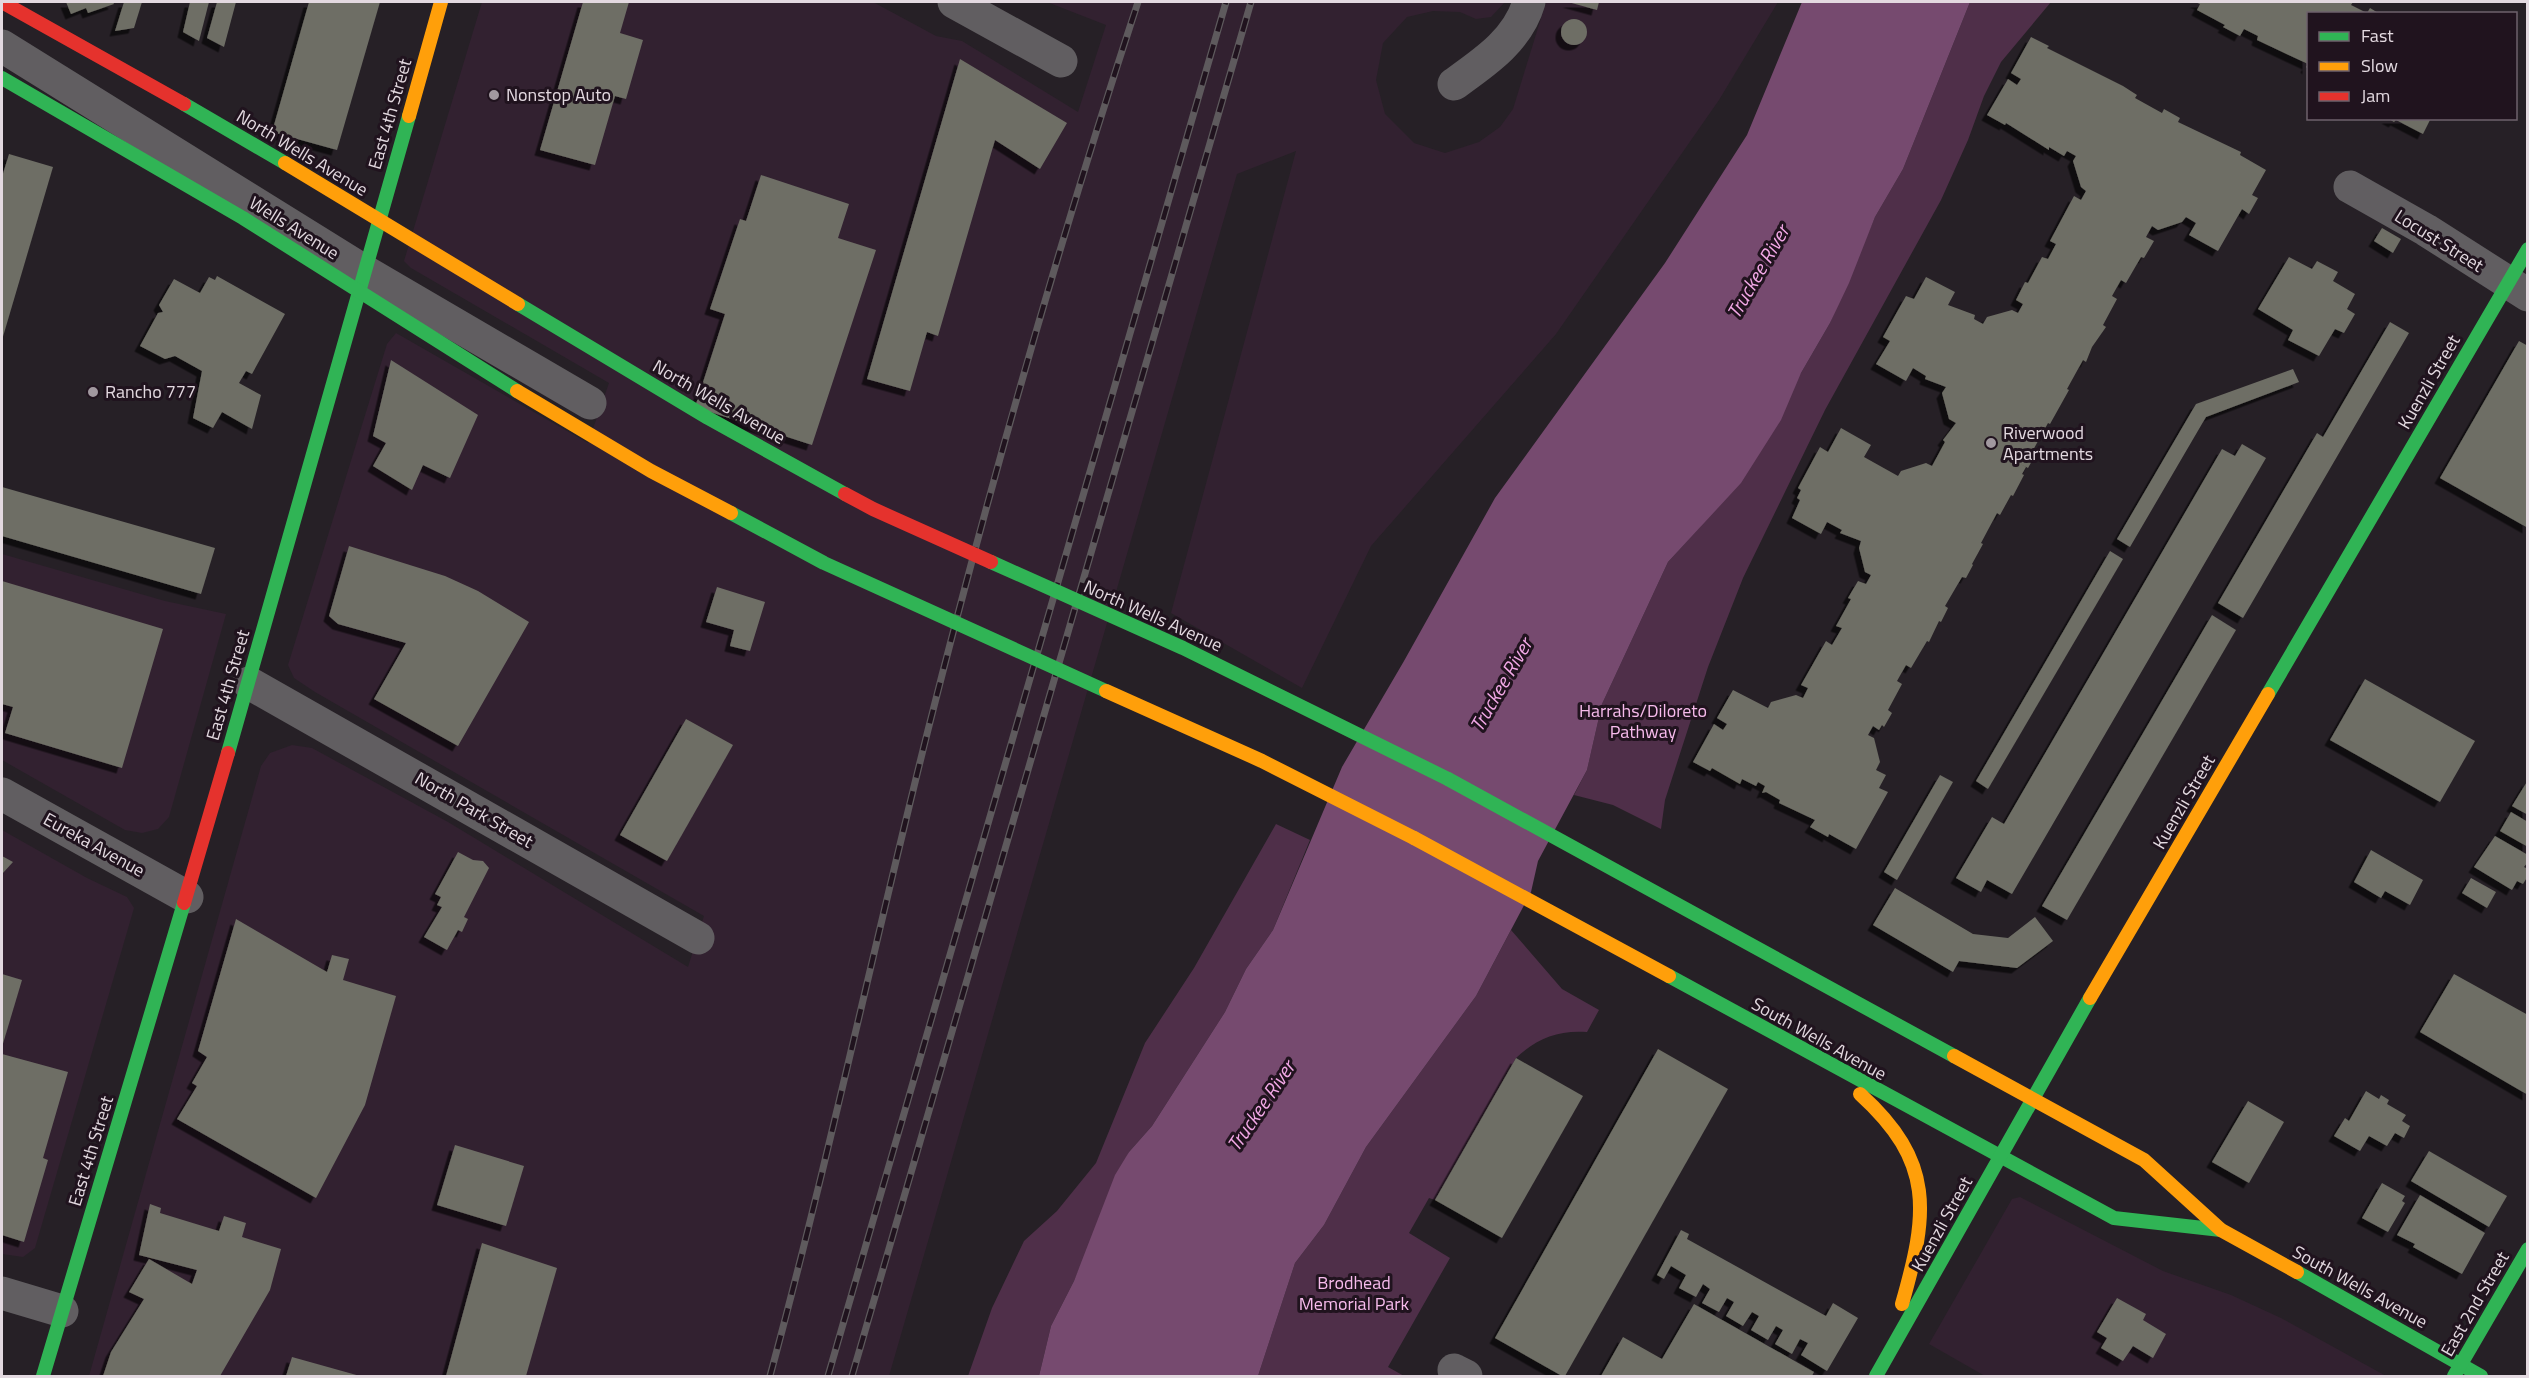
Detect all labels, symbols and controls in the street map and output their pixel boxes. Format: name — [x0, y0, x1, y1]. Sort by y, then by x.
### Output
legend — [2307, 12, 2517, 120]
text: Fast — [2361, 22, 2394, 49]
text: Slow — [2361, 52, 2398, 79]
street label: East 4th Street — [361, 55, 418, 172]
place label: Nonstop Auto — [506, 81, 611, 108]
text: Jam — [2361, 82, 2390, 109]
marker: Nonstop Auto — [487, 88, 501, 102]
street label: North Wells Avenue — [231, 103, 373, 203]
street label: Wells Avenue — [244, 189, 345, 266]
street label: Locust Street — [2389, 202, 2490, 279]
water label: Truckee River — [1718, 217, 1798, 324]
street label: Kuenzli Street — [2391, 329, 2467, 434]
street label: North Wells Avenue — [648, 353, 791, 451]
place label: Rancho 777 — [105, 378, 196, 405]
marker: Rancho 777 — [86, 385, 100, 399]
place label: Riverwood Apartments — [2003, 419, 2093, 467]
marker: Riverwood Apartments — [1984, 436, 1998, 450]
street label: North Wells Avenue — [1079, 573, 1227, 658]
street label: East 4th Street — [199, 626, 256, 743]
water label: Truckee River — [1461, 630, 1541, 737]
park label: Harrahs/Diloreto Pathway — [1579, 697, 1707, 745]
street label: Kuenzli Street — [2146, 749, 2222, 854]
street label: North Park Street — [410, 765, 539, 855]
street label: Eureka Avenue — [39, 806, 150, 884]
street label: South Wells Avenue — [1747, 990, 1892, 1087]
water label: Truckee River — [1219, 1052, 1304, 1157]
street label: East 4th Street — [61, 1092, 120, 1209]
street label: Kuenzli Street — [1904, 1171, 1979, 1276]
street label: South Wells Avenue — [2288, 1238, 2433, 1335]
street label: East 2nd Street — [2434, 1246, 2516, 1361]
park label: Brodhead Memorial Park — [1299, 1269, 1410, 1317]

